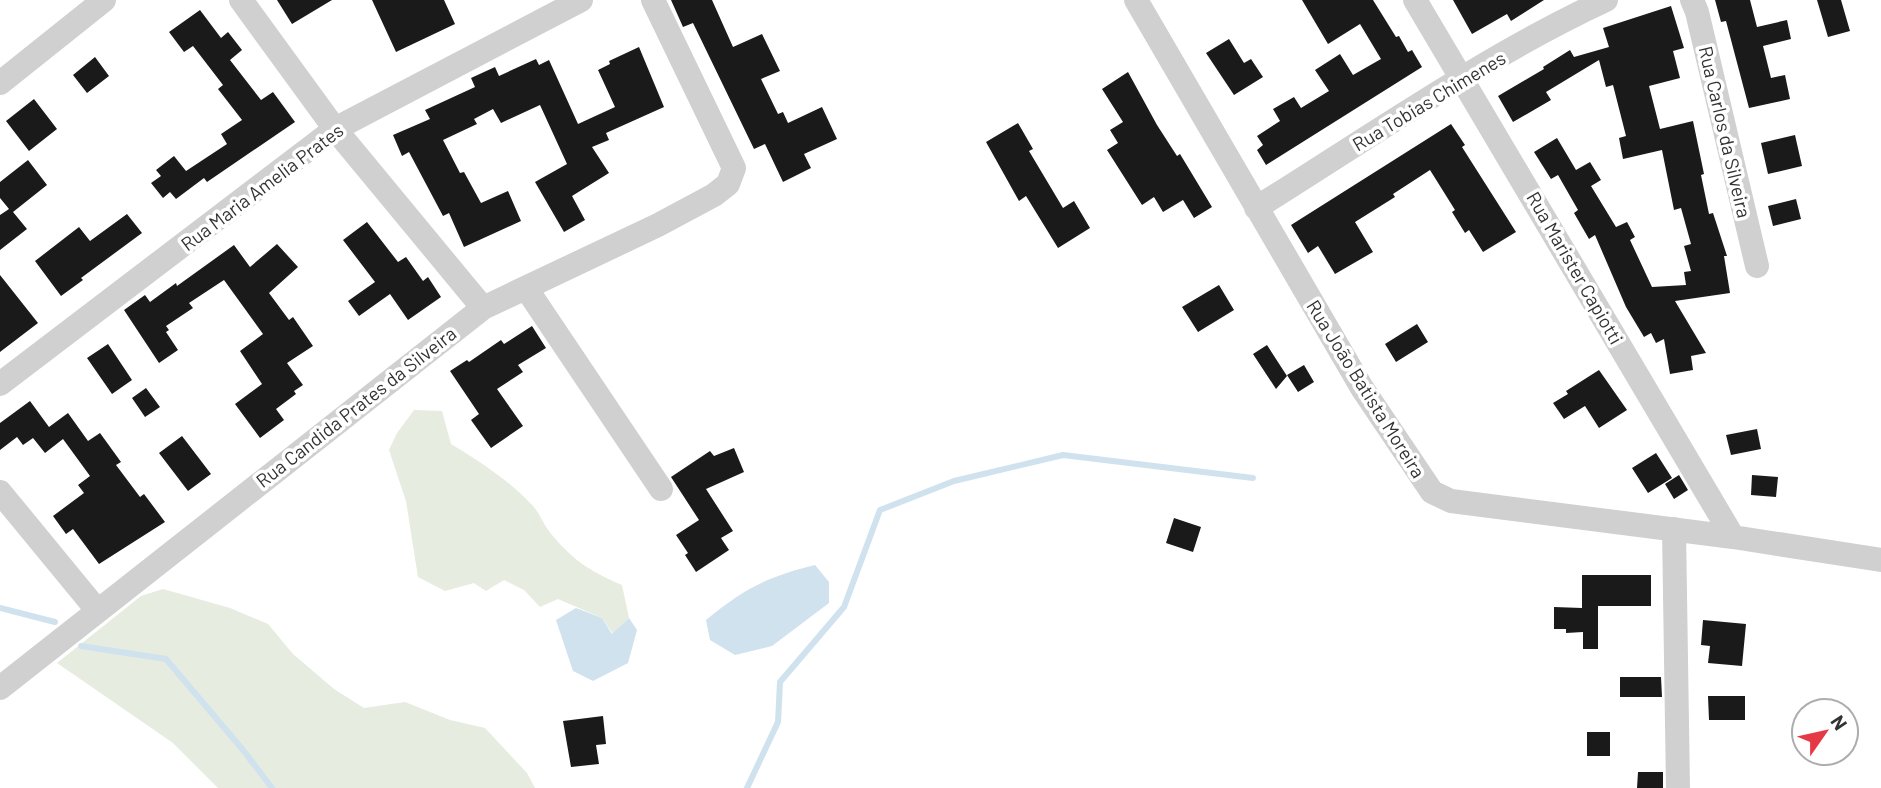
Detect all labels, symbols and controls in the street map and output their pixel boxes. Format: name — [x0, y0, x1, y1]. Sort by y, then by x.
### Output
street label: Rua Carlos da Silveira — [1695, 44, 1756, 220]
street label: Rua Tobias Chimenes — [1348, 46, 1509, 155]
street label: Rua Maria Amelia Prates — [176, 118, 347, 255]
street label: Rua Marister Capiotti — [1522, 187, 1628, 348]
street label: Rua João Batista Moreira — [1302, 296, 1431, 482]
street label: Rua Candida Prates da Silveira — [251, 321, 460, 492]
north arrow — [1790, 697, 1860, 767]
text: N — [1826, 711, 1853, 734]

